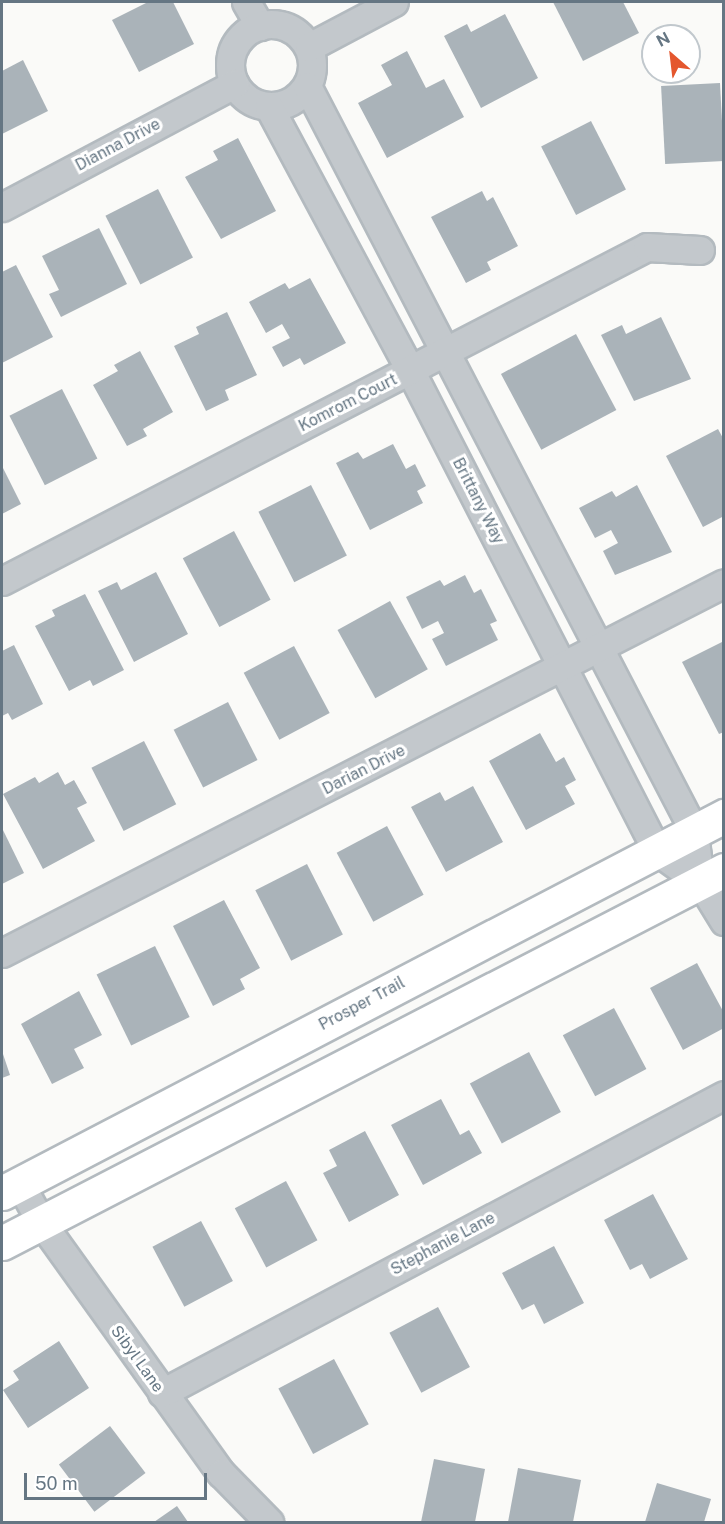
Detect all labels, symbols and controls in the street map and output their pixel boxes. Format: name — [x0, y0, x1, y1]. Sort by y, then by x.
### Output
north arrow — [641, 24, 701, 84]
text: N — [653, 28, 673, 51]
street label: Dianna Drive — [72, 115, 164, 175]
street label: Komrom Court — [296, 370, 400, 436]
street label: Brittany Way — [448, 455, 508, 547]
street label: Darian Drive — [319, 741, 409, 799]
street label: Prosper Trail — [316, 973, 408, 1035]
street label: Stephanie Lane — [388, 1208, 498, 1280]
street label: Sibyl Lane — [106, 1322, 168, 1396]
scale bar — [27, 1461, 210, 1499]
text: 50 m — [35, 1473, 78, 1494]

